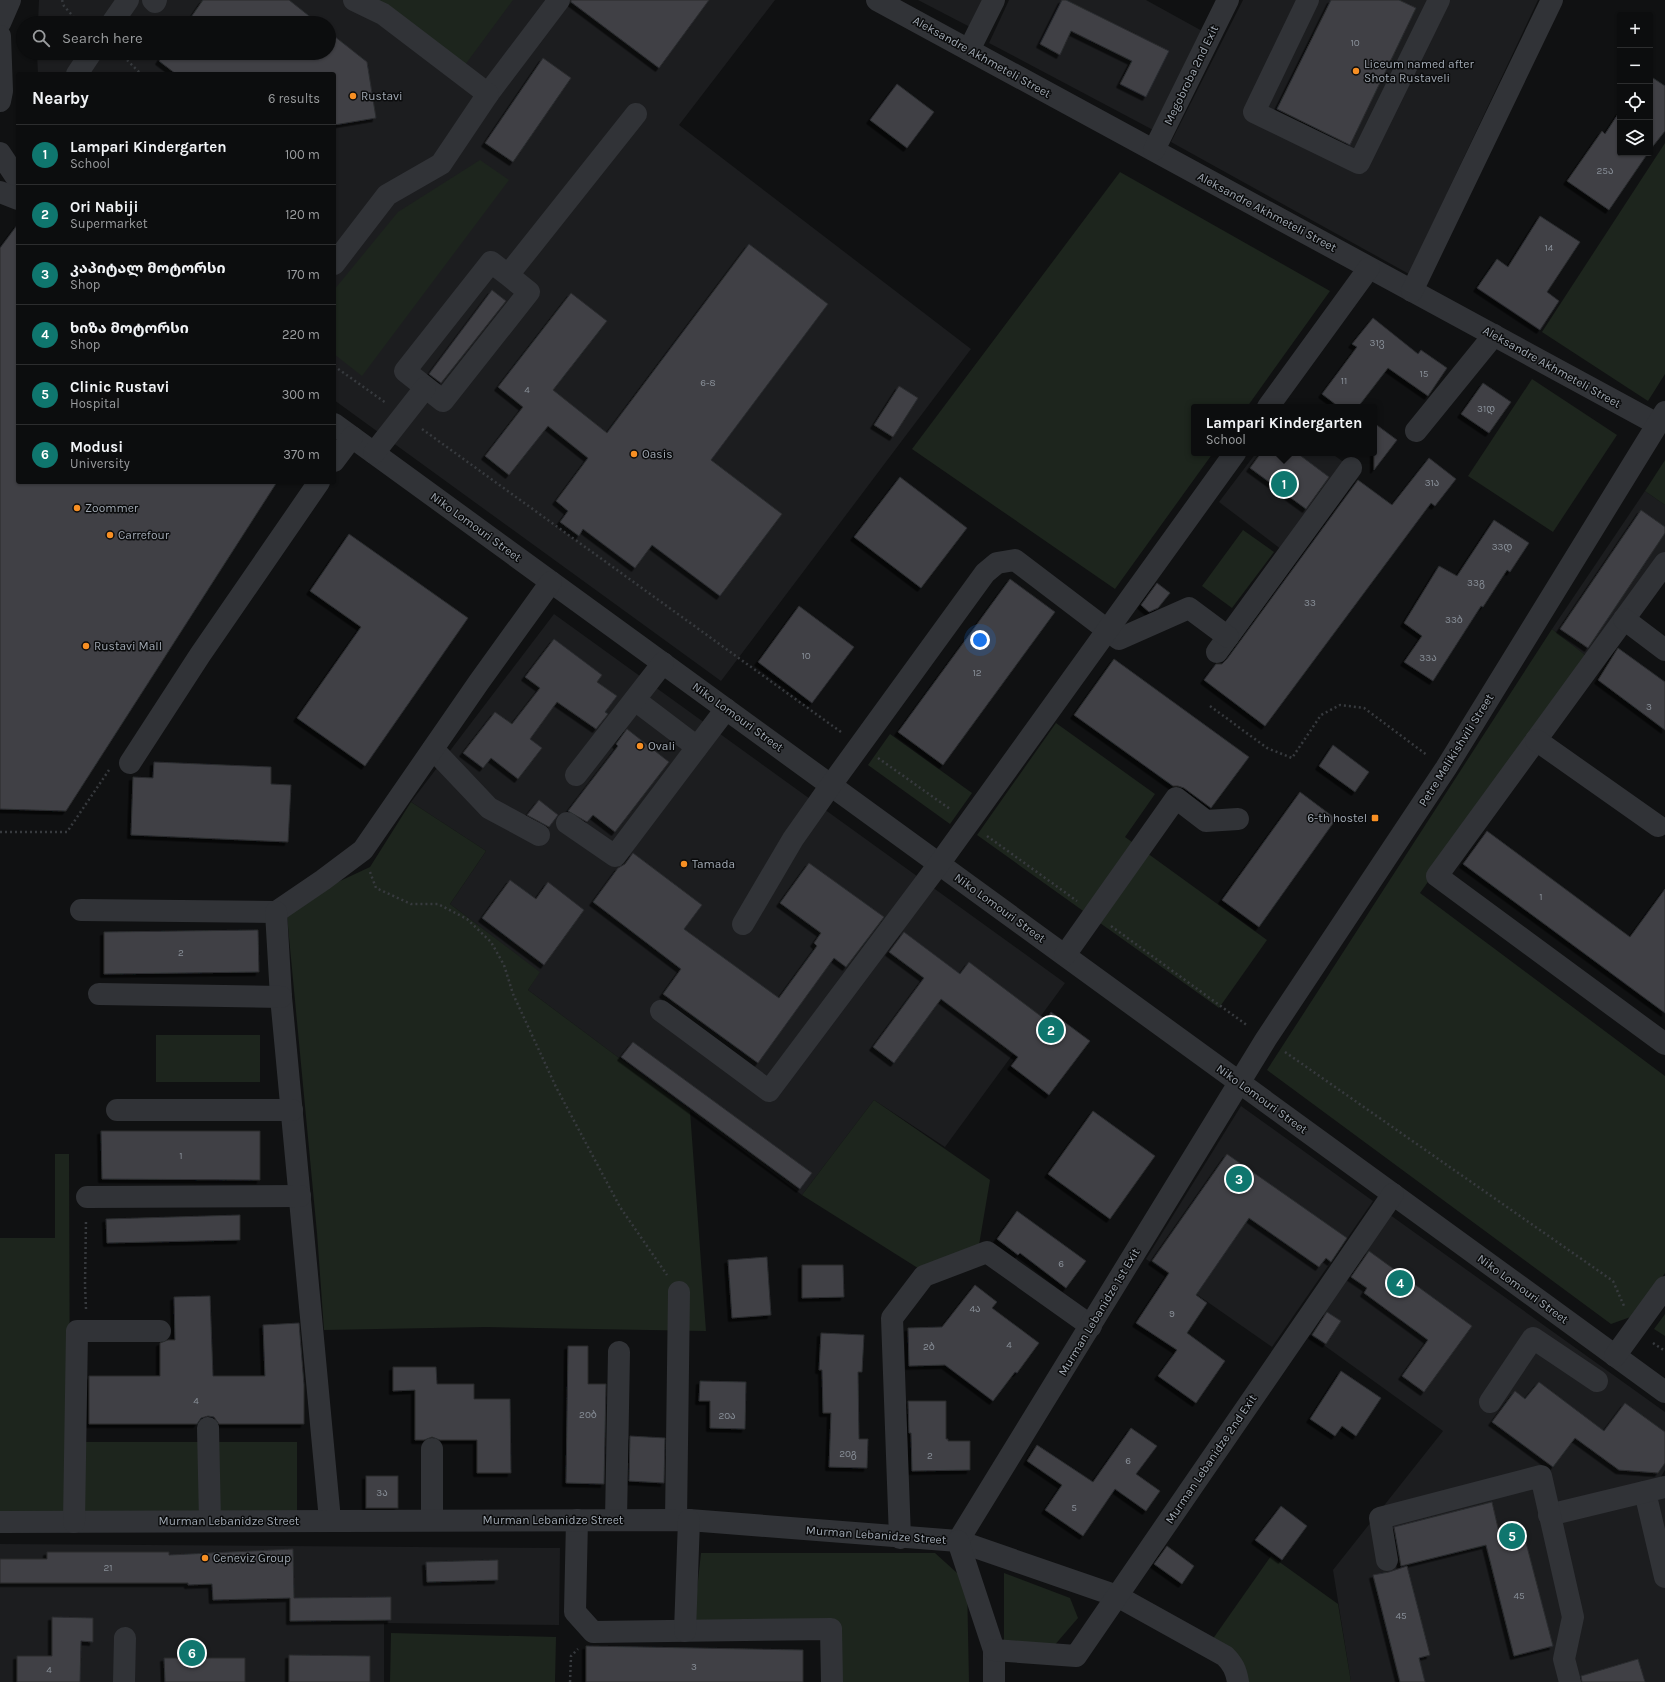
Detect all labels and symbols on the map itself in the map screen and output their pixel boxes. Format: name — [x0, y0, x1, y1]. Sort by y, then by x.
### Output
street label: Aleksandre Akhmeteli Street — [911, 13, 1054, 101]
street label: Megobroba 2nd Exit — [1161, 22, 1221, 127]
house number: 10 — [1350, 37, 1360, 49]
place label: Liceum named after Shota Rustaveli — [1364, 57, 1474, 85]
marker: Liceum named after Shota Rustaveli — [1351, 66, 1361, 76]
place label: Rustavi — [361, 89, 403, 103]
marker: Rustavi — [348, 91, 358, 101]
house number: 25ა — [1597, 165, 1613, 177]
street label: Aleksandre Akhmeteli Street — [1195, 169, 1339, 255]
house number: 14 — [1545, 242, 1554, 254]
street label: Aleksandre Akhmeteli Street — [1481, 323, 1624, 411]
house number: 31ვ — [1369, 337, 1385, 349]
house number: 15 — [1420, 368, 1429, 380]
house number: 11 — [1341, 375, 1347, 387]
house number: 6-8 — [700, 377, 716, 389]
house number: 4 — [524, 384, 530, 396]
house number: 31დ — [1477, 403, 1495, 415]
place label: Oasis — [642, 447, 673, 461]
marker: Oasis — [629, 449, 639, 459]
pin: 1 — [1271, 469, 1297, 499]
house number: 31ა — [1425, 477, 1439, 489]
street label: Niko Lomouri Street — [428, 489, 525, 565]
place label: Zoommer — [85, 501, 139, 515]
marker: Zoommer — [72, 503, 82, 513]
place label: Carrefour — [118, 528, 170, 542]
marker: Carrefour — [105, 530, 115, 540]
house number: 33დ — [1492, 541, 1512, 553]
house number: 33გ — [1467, 577, 1485, 589]
house number: 33 — [1304, 597, 1316, 609]
house number: 33ბ — [1445, 614, 1463, 626]
your location — [970, 630, 990, 650]
place label: Rustavi Mall — [94, 639, 162, 653]
marker: Rustavi Mall — [81, 641, 91, 651]
house number: 10 — [801, 650, 811, 662]
house number: 33ა — [1419, 652, 1437, 664]
house number: 12 — [972, 667, 982, 679]
street label: Niko Lomouri Street — [690, 679, 787, 755]
street label: Petre Melikishvili Street — [1416, 691, 1497, 809]
house number: 3 — [1646, 701, 1652, 713]
place label: Ovali — [648, 739, 675, 753]
marker: Ovali — [635, 741, 645, 751]
place label: 6-th hostel — [1307, 811, 1367, 825]
marker: 6-th hostel — [1370, 813, 1380, 823]
place label: Tamada — [692, 857, 735, 871]
marker: Tamada — [679, 859, 689, 869]
street label: Niko Lomouri Street — [952, 870, 1049, 946]
house number: 1 — [1539, 891, 1543, 903]
house number: 2 — [178, 947, 184, 959]
pin: 2 — [1038, 1015, 1064, 1045]
street label: Niko Lomouri Street — [1214, 1061, 1311, 1137]
house number: 1 — [179, 1150, 183, 1162]
pin: 3 — [1226, 1164, 1252, 1194]
street label: Murman Lebanidze 1st Exit — [1055, 1245, 1143, 1378]
street label: Niko Lomouri Street — [1475, 1251, 1572, 1327]
house number: 6 — [1058, 1258, 1064, 1270]
pin: 4 — [1387, 1268, 1413, 1298]
house number: 4ა — [969, 1303, 981, 1315]
house number: 9 — [1169, 1308, 1175, 1320]
house number: 4 — [1006, 1339, 1012, 1351]
house number: 2ბ — [923, 1341, 935, 1353]
street label: Murman Lebanidze 2nd Exit — [1162, 1391, 1260, 1526]
house number: 4 — [193, 1395, 199, 1407]
house number: 20ბ — [579, 1409, 597, 1421]
house number: 20ა — [718, 1410, 736, 1422]
house number: 20გ — [839, 1448, 857, 1460]
house number: 2 — [927, 1450, 933, 1462]
house number: 6 — [1125, 1455, 1131, 1467]
house number: 3ა — [376, 1487, 388, 1499]
house number: 5 — [1071, 1502, 1077, 1514]
street label: Murman Lebanidze Street — [483, 1513, 624, 1527]
street label: Murman Lebanidze Street — [159, 1514, 300, 1528]
pin: 5 — [1499, 1521, 1525, 1551]
street label: Murman Lebanidze Street — [805, 1523, 947, 1547]
place label: Ceneviz Group — [213, 1551, 291, 1565]
marker: Ceneviz Group — [200, 1553, 210, 1563]
house number: 21 — [103, 1562, 113, 1574]
house number: 45 — [1513, 1590, 1525, 1602]
house number: 45 — [1395, 1610, 1407, 1622]
pin: 6 — [179, 1638, 205, 1668]
house number: 3 — [691, 1661, 697, 1673]
house number: 4 — [46, 1664, 52, 1676]

